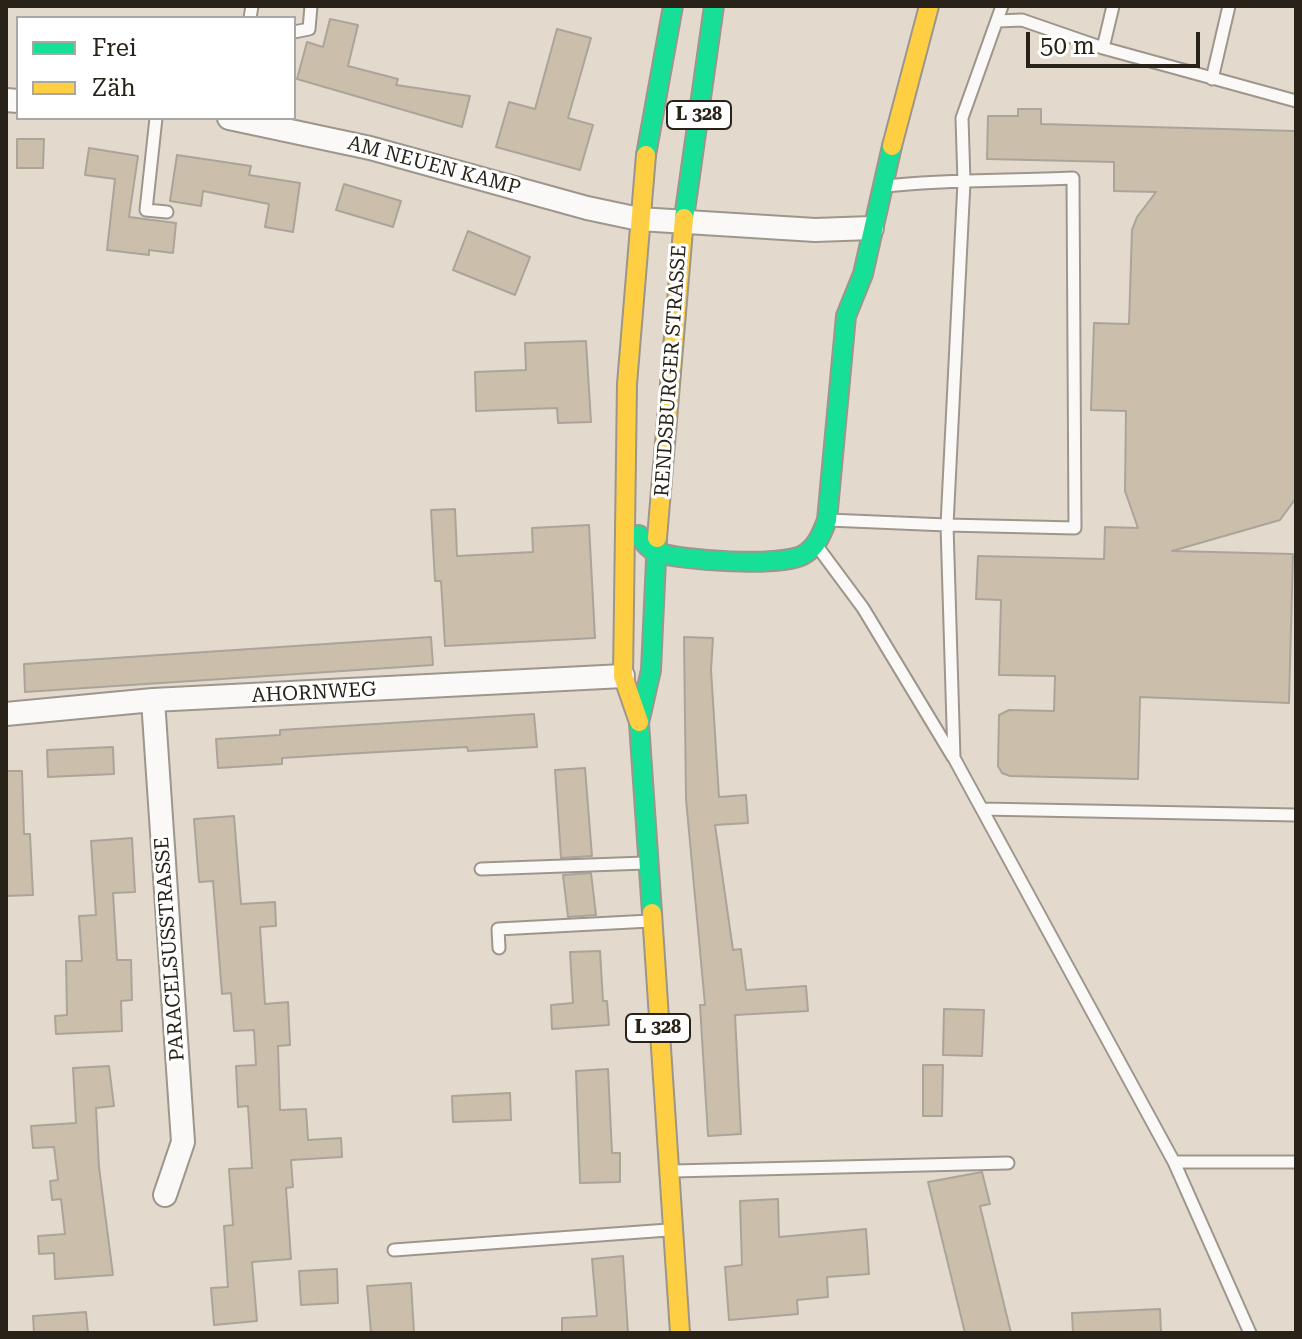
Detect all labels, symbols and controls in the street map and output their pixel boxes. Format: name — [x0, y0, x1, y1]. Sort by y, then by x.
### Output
legend — [16, 16, 296, 120]
scale bar — [1030, 16, 1204, 66]
text: 50 m — [1040, 32, 1095, 60]
text: Frei — [92, 34, 137, 62]
text: Zäh — [92, 74, 136, 102]
road number: L 328 — [667, 101, 731, 129]
street label: AM NEUEN KAMP — [345, 131, 523, 201]
street label: RENDSBURGER STRASSE — [650, 244, 692, 498]
street label: AHORNWEG — [251, 678, 377, 708]
street label: PARACELSUSSTRASSE — [150, 836, 190, 1062]
road number: L 328 — [626, 1014, 690, 1042]

